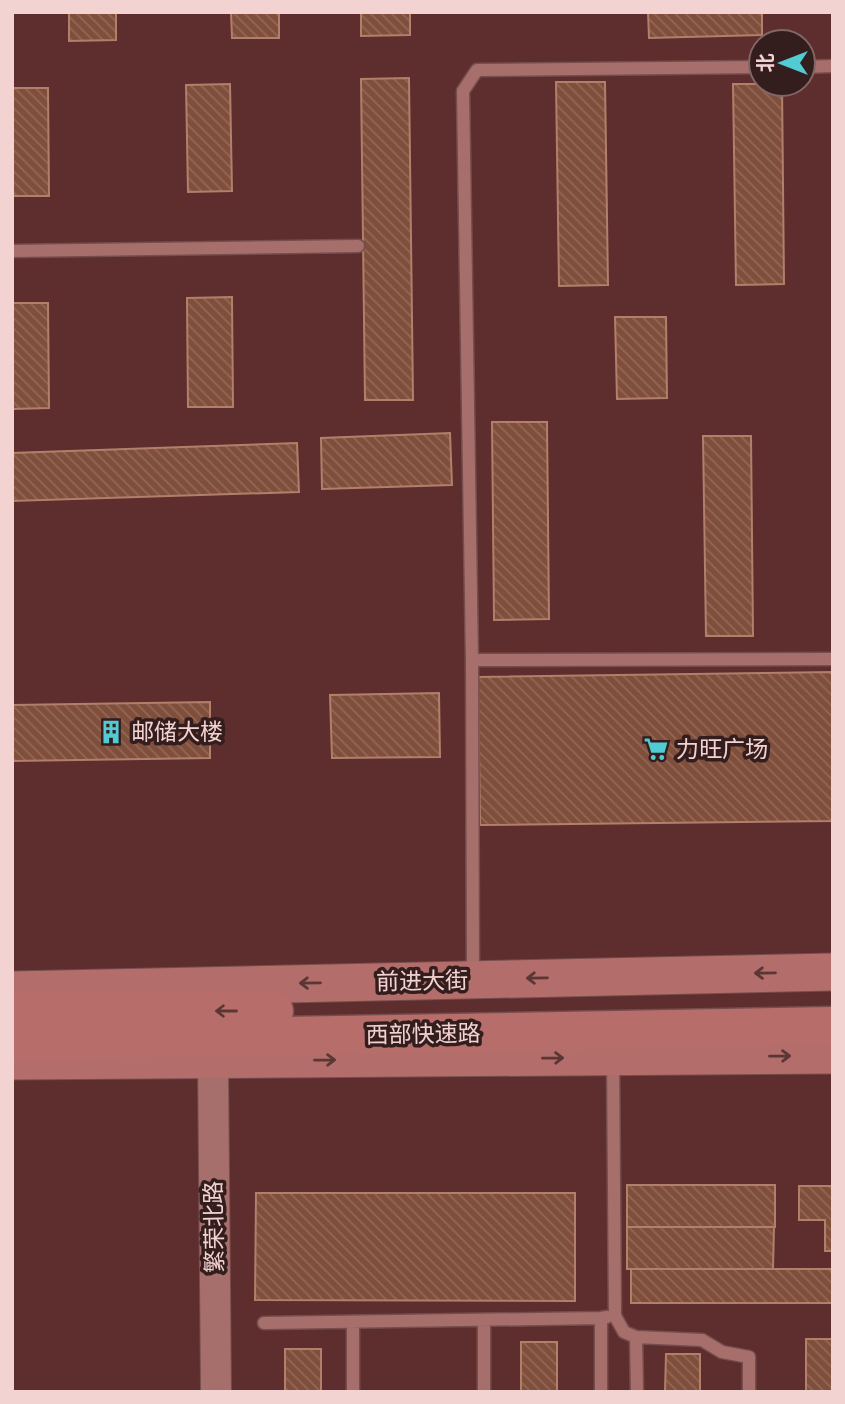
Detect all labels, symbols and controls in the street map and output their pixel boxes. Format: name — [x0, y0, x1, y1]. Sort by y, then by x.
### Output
north arrow — [747, 28, 817, 98]
text: 北 — [753, 53, 778, 73]
place label: 邮储大楼 — [131, 717, 223, 747]
building icon: 邮储大楼 — [97, 718, 125, 746]
place label: 力旺广场 — [676, 734, 768, 764]
supermarket icon: 力旺广场 — [642, 735, 670, 763]
street label: 前进大街 — [376, 965, 468, 997]
one-way arrow — [753, 966, 776, 980]
one-way arrow — [526, 971, 549, 985]
one-way arrow — [298, 977, 321, 990]
one-way arrow — [214, 1004, 237, 1018]
street label: 西部快速路 — [365, 1018, 481, 1050]
one-way arrow — [769, 1049, 792, 1062]
one-way arrow — [541, 1051, 564, 1065]
one-way arrow — [314, 1054, 337, 1067]
street label: 繁荣北路 — [198, 1181, 230, 1273]

